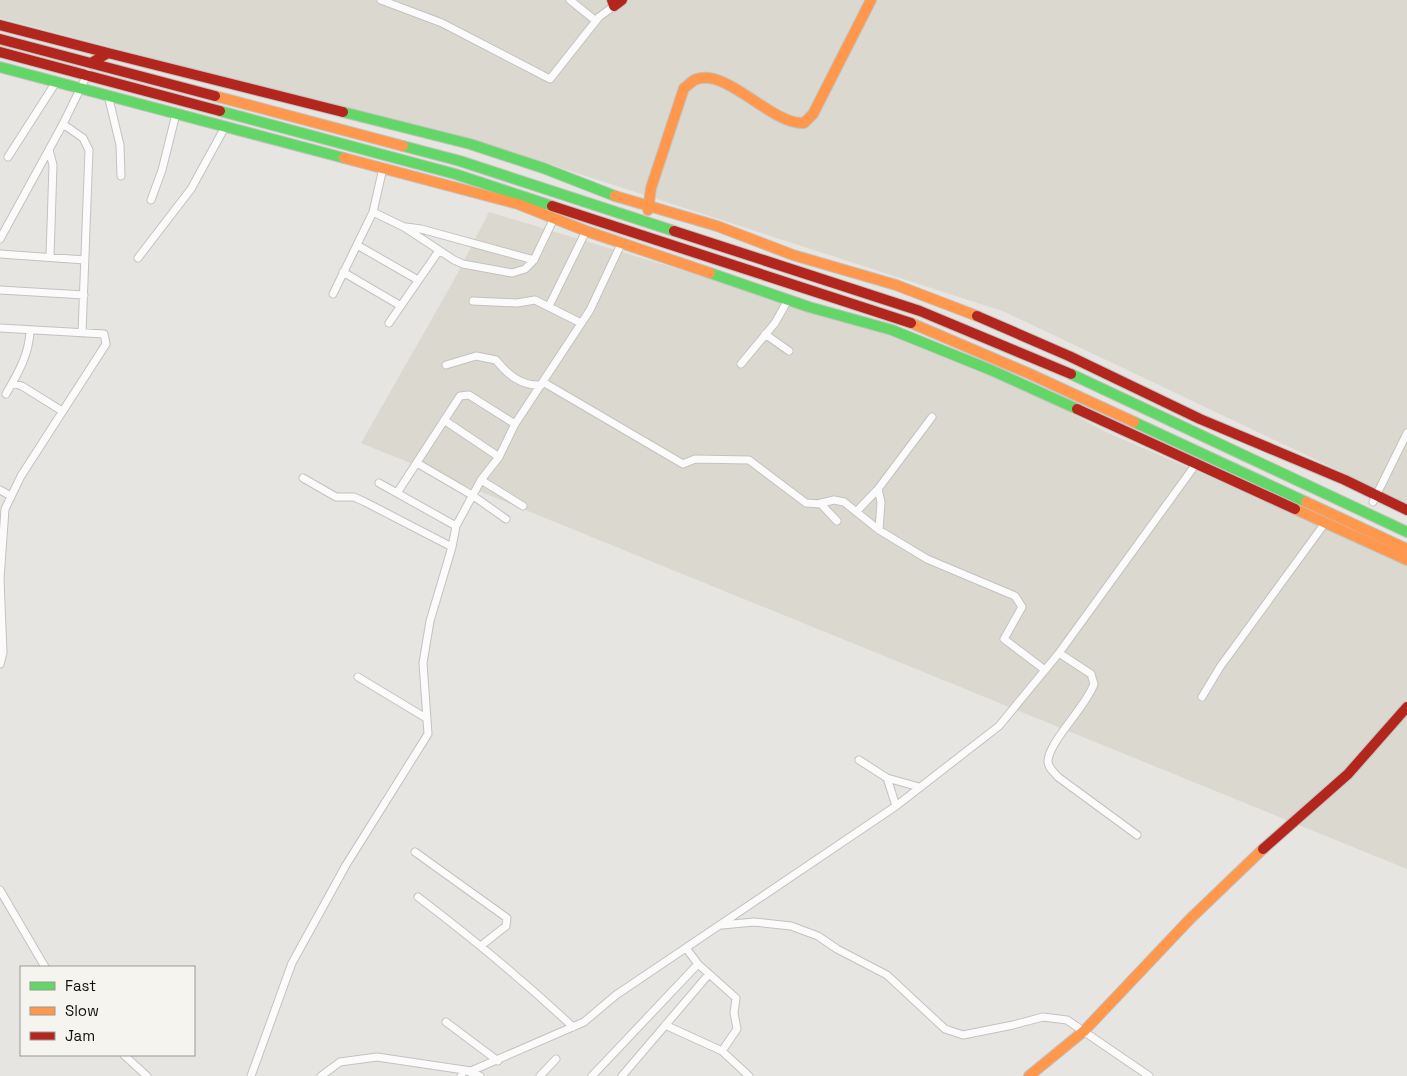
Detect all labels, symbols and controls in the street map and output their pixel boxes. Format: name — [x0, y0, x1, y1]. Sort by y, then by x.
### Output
legend — [20, 966, 195, 1056]
text: Fast — [65, 976, 96, 995]
text: Slow — [65, 1001, 99, 1020]
text: Jam — [65, 1026, 95, 1045]

